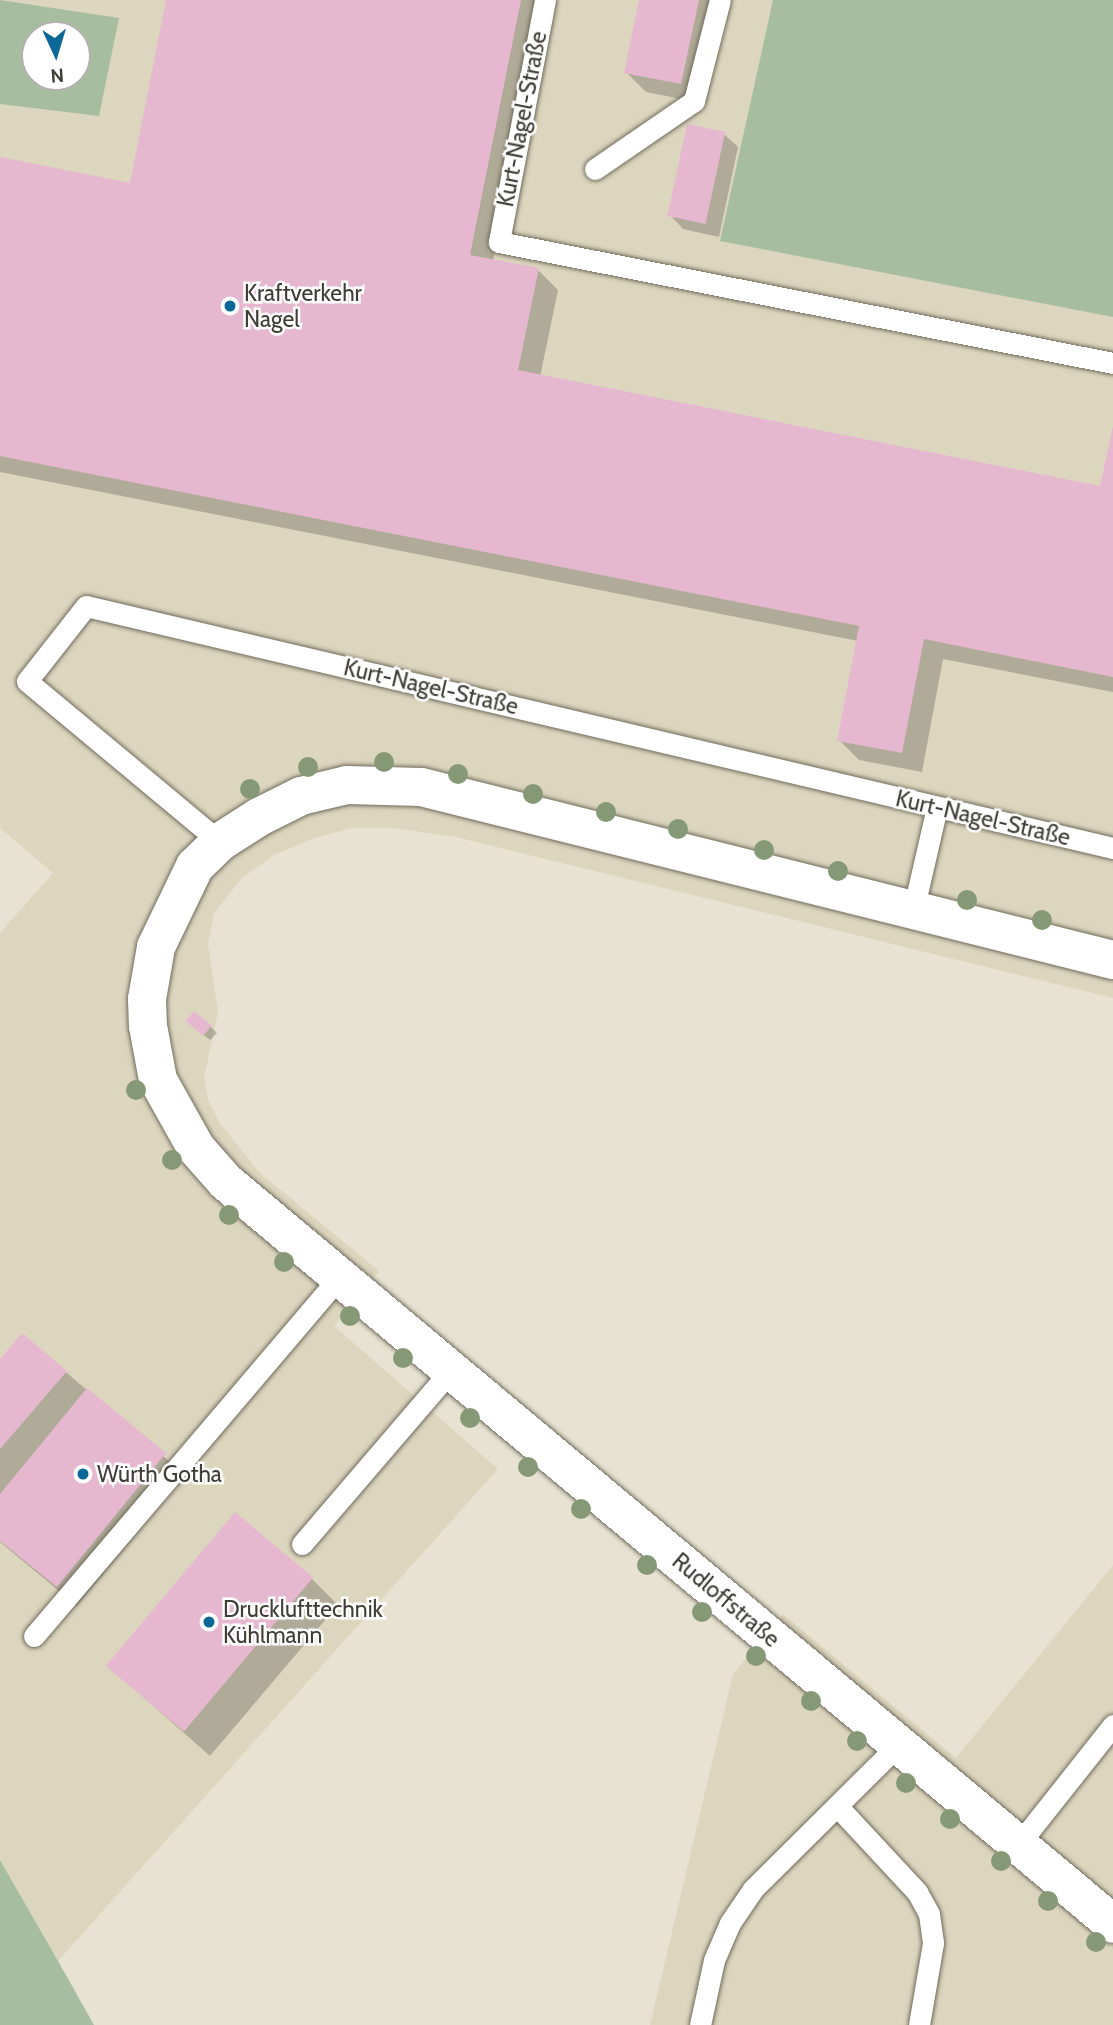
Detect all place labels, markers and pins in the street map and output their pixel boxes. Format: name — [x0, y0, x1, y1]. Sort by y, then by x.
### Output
place label: Kraftverkehr Nagel — [244, 279, 362, 333]
marker: Kraftverkehr Nagel — [222, 298, 238, 314]
place label: Würth Gotha — [97, 1460, 222, 1488]
marker: Würth Gotha — [75, 1466, 91, 1482]
place label: Drucklufttechnik Kühlmann — [223, 1595, 383, 1649]
marker: Drucklufttechnik Kühlmann — [201, 1614, 217, 1630]

